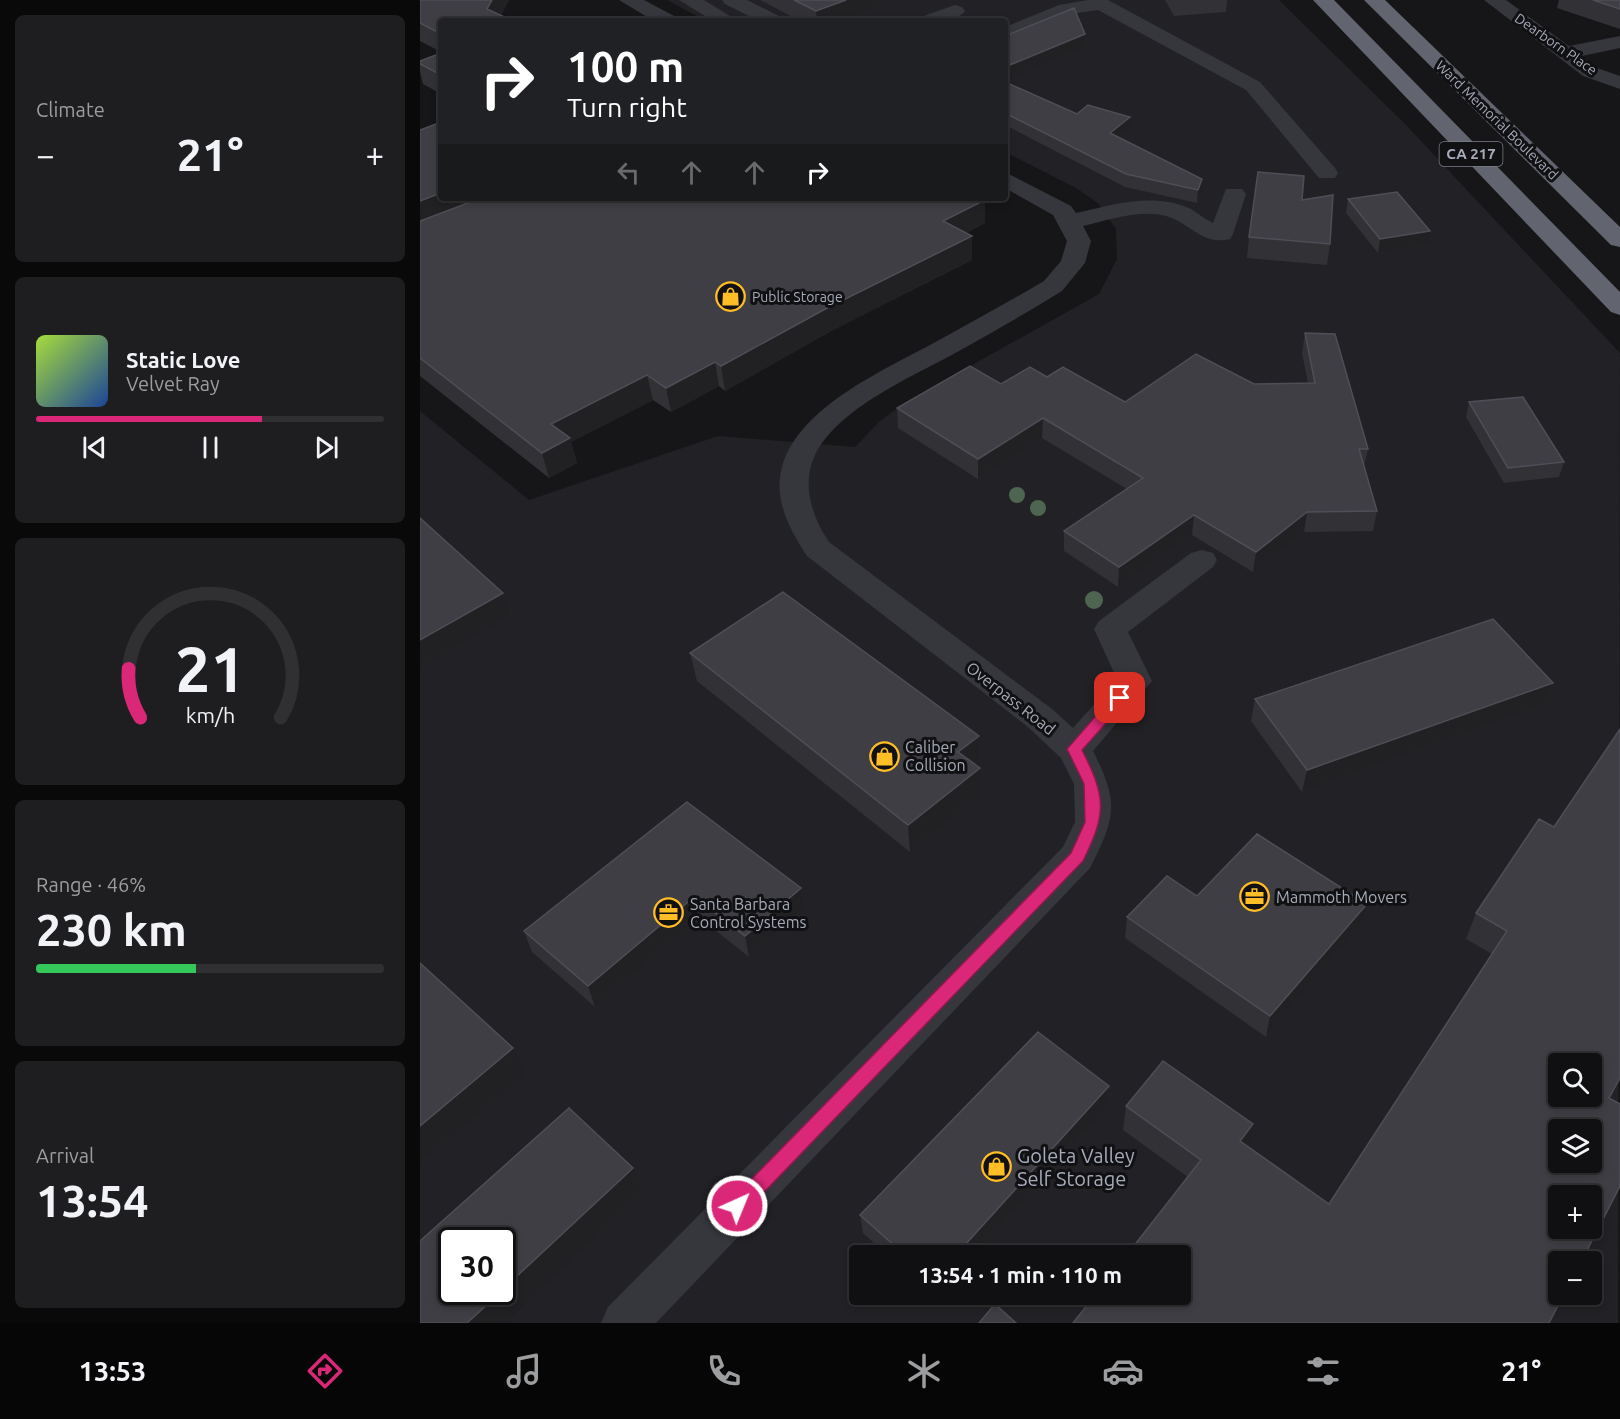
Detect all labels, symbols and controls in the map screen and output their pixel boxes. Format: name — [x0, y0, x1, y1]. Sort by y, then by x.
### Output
street label: Dearborn Place — [1512, 10, 1600, 78]
icon: right — [468, 42, 546, 120]
text: 100 m — [567, 43, 684, 90]
street label: Ward Memorial Boulevard — [1433, 57, 1561, 183]
text: Turn right — [567, 92, 687, 122]
text: Climate — [36, 98, 105, 121]
text: 21° — [177, 129, 243, 180]
text: − — [36, 136, 55, 173]
text: + — [365, 136, 384, 173]
road number: CA 217 — [1440, 142, 1502, 166]
icon: left — [612, 156, 645, 189]
icon: ahead — [675, 156, 708, 189]
icon: ahead — [738, 156, 771, 189]
icon: right — [801, 156, 834, 189]
shop icon: Public Storage — [715, 281, 747, 313]
place label: Public Storage — [752, 289, 843, 305]
text: Static Love — [126, 347, 241, 372]
text: Velvet Ray — [126, 372, 220, 395]
icon: previous — [78, 431, 111, 464]
icon: pause — [194, 431, 227, 464]
icon: next — [310, 431, 343, 464]
text: 21 — [175, 635, 245, 705]
street label: Overpass Road — [963, 658, 1059, 738]
pin — [1094, 672, 1145, 723]
icon: arrive — [1103, 681, 1136, 714]
text: km/h — [185, 704, 235, 728]
place label: Caliber Collision — [905, 738, 966, 774]
shop icon: Caliber Collision — [868, 740, 900, 772]
text: Range · 46% — [36, 873, 146, 896]
office icon: Mammoth Movers — [1239, 881, 1271, 913]
place label: Mammoth Movers — [1276, 888, 1407, 906]
place label: Santa Barbara Control Systems — [690, 895, 807, 931]
office icon: Santa Barbara Control Systems — [653, 897, 685, 929]
text: 230 km — [36, 904, 187, 955]
map controls — [1548, 1053, 1602, 1305]
button: search — [1548, 1053, 1602, 1107]
button: layers — [1548, 1119, 1602, 1173]
text: Arrival — [36, 1144, 94, 1167]
place label: Goleta Valley Self Storage — [1017, 1144, 1135, 1190]
shop icon: Goleta Valley Self Storage — [980, 1151, 1012, 1183]
position arrow — [705, 1174, 769, 1238]
text: 13:54 — [36, 1175, 149, 1226]
button: + — [1548, 1185, 1602, 1239]
speed limit sign: 30 — [438, 1227, 516, 1305]
button: − — [1548, 1251, 1602, 1305]
text: 13:54 · 1 min · 110 m — [918, 1262, 1122, 1287]
icon: directions — [304, 1350, 346, 1392]
icon: music — [503, 1350, 545, 1392]
icon: phone — [703, 1350, 745, 1392]
icon: climate — [903, 1350, 945, 1392]
icon: car — [1102, 1350, 1144, 1392]
icon: filters — [1302, 1350, 1344, 1392]
text: 13:53 — [79, 1356, 146, 1386]
text: 21° — [1501, 1356, 1541, 1386]

